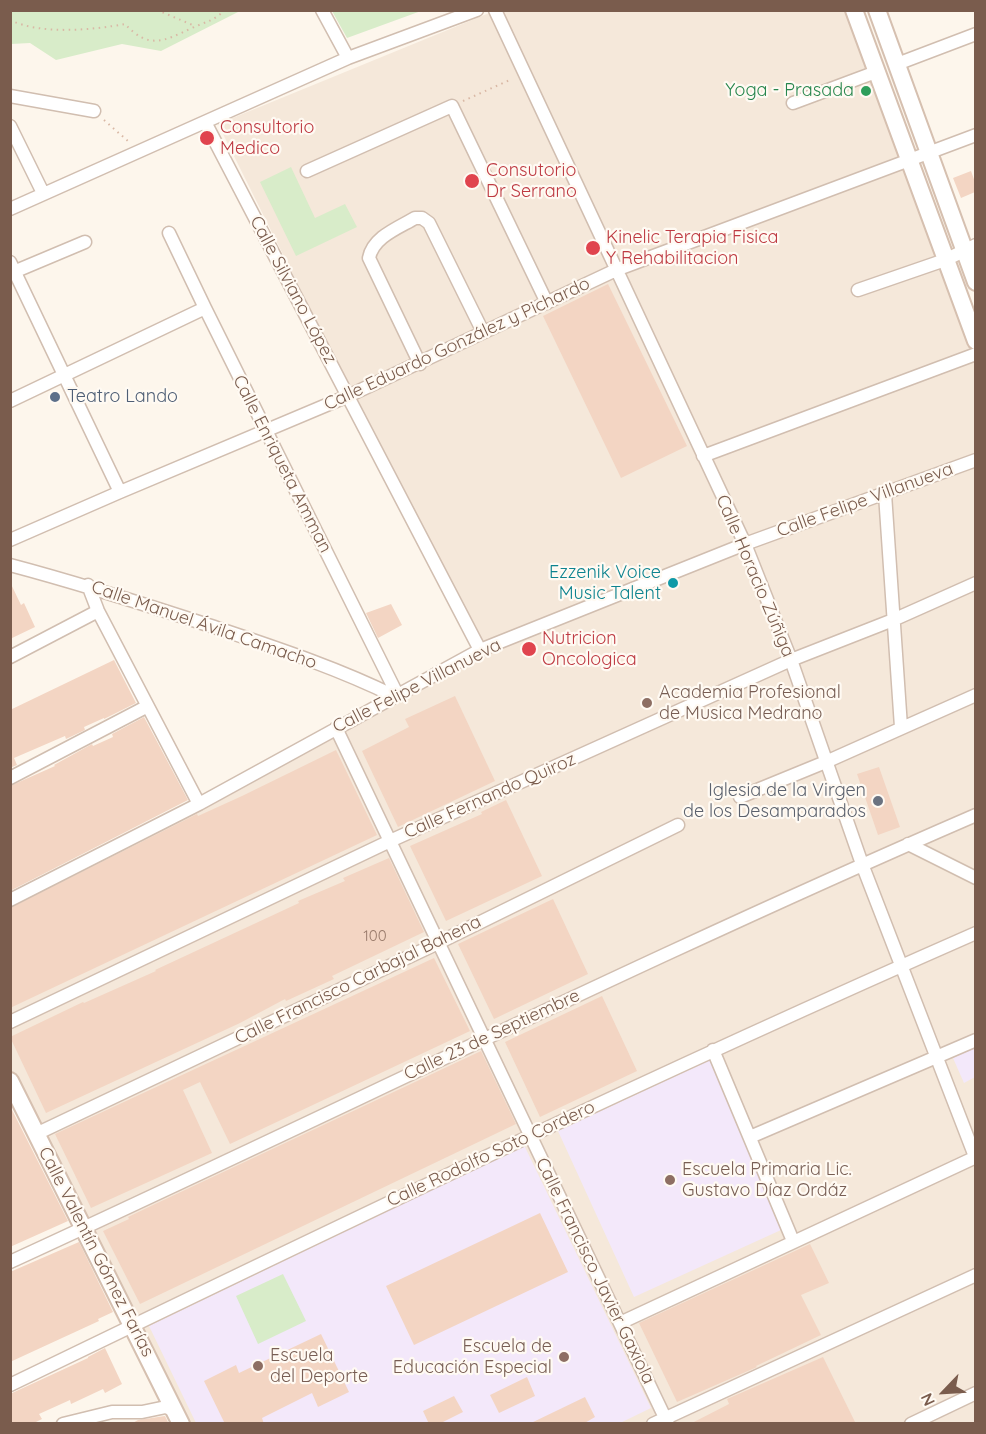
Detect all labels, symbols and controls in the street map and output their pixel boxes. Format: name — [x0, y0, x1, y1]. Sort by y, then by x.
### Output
place label: Yoga - Prasada — [725, 80, 854, 102]
marker: Yoga - Prasada — [859, 84, 873, 98]
place label: Consultorio Medico — [220, 117, 314, 160]
marker: Consultorio Medico — [198, 129, 216, 147]
place label: Consutorio Dr Serrano — [486, 160, 577, 202]
marker: Consutorio Dr Serrano — [463, 172, 481, 190]
street label: Calle Silviano López — [245, 212, 341, 368]
place label: Kinelic Terapia Fisica Y Rehabilitacion — [606, 227, 778, 270]
marker: Kinelic Terapia Fisica Y Rehabilitacion — [584, 239, 602, 257]
street label: Calle Eduardo González y Pichardo — [321, 273, 593, 415]
street label: Calle Enriqueta Amman — [228, 372, 336, 556]
place label: Teatro Lando — [67, 386, 178, 408]
marker: Teatro Lando — [48, 390, 62, 404]
street label: Calle Felipe Villanueva — [774, 458, 956, 542]
street label: Calle Horacio Zúñiga — [711, 492, 799, 660]
place label: Ezzenik Voice Music Talent — [549, 562, 661, 604]
street label: Calle Manuel Ávila Camacho — [88, 576, 320, 674]
marker: Ezzenik Voice Music Talent — [666, 576, 680, 590]
place label: Nutricion Oncologica — [542, 628, 637, 670]
street label: Calle Felipe Villanueva — [329, 634, 505, 738]
marker: Nutricion Oncologica — [520, 640, 538, 658]
place label: Academia Profesional de Musica Medrano — [659, 682, 841, 724]
marker: Academia Profesional de Musica Medrano — [640, 696, 654, 710]
street label: Calle Fernando Quiroz — [401, 748, 579, 844]
place label: Iglesia de la Virgen de los Desamparados — [683, 780, 866, 822]
marker: Iglesia de la Virgen de los Desamparados — [871, 794, 885, 808]
street label: Calle Francisco Carbajal Bahena — [231, 911, 485, 1049]
house number: 100 — [363, 927, 387, 945]
street label: Calle 23 de Septiembre — [401, 985, 583, 1085]
street label: Calle Rodolfo Soto Cordero — [384, 1096, 598, 1212]
street label: Calle Valentín Gómez Farías — [34, 1143, 158, 1361]
street label: Calle Francisco Javier Gaxiola — [531, 1154, 659, 1388]
place label: Escuela Primaria Lic. Gustavo Díaz Ordáz — [682, 1159, 852, 1202]
marker: Escuela Primaria Lic. Gustavo Díaz Ordáz — [663, 1173, 677, 1187]
place label: Escuela de Educación Especial — [393, 1336, 552, 1378]
place label: Escuela del Deporte — [270, 1345, 368, 1388]
marker: Escuela de Educación Especial — [557, 1350, 571, 1364]
marker: Escuela del Deporte — [251, 1359, 265, 1373]
north arrow — [914, 1362, 974, 1422]
text: N — [916, 1390, 939, 1409]

